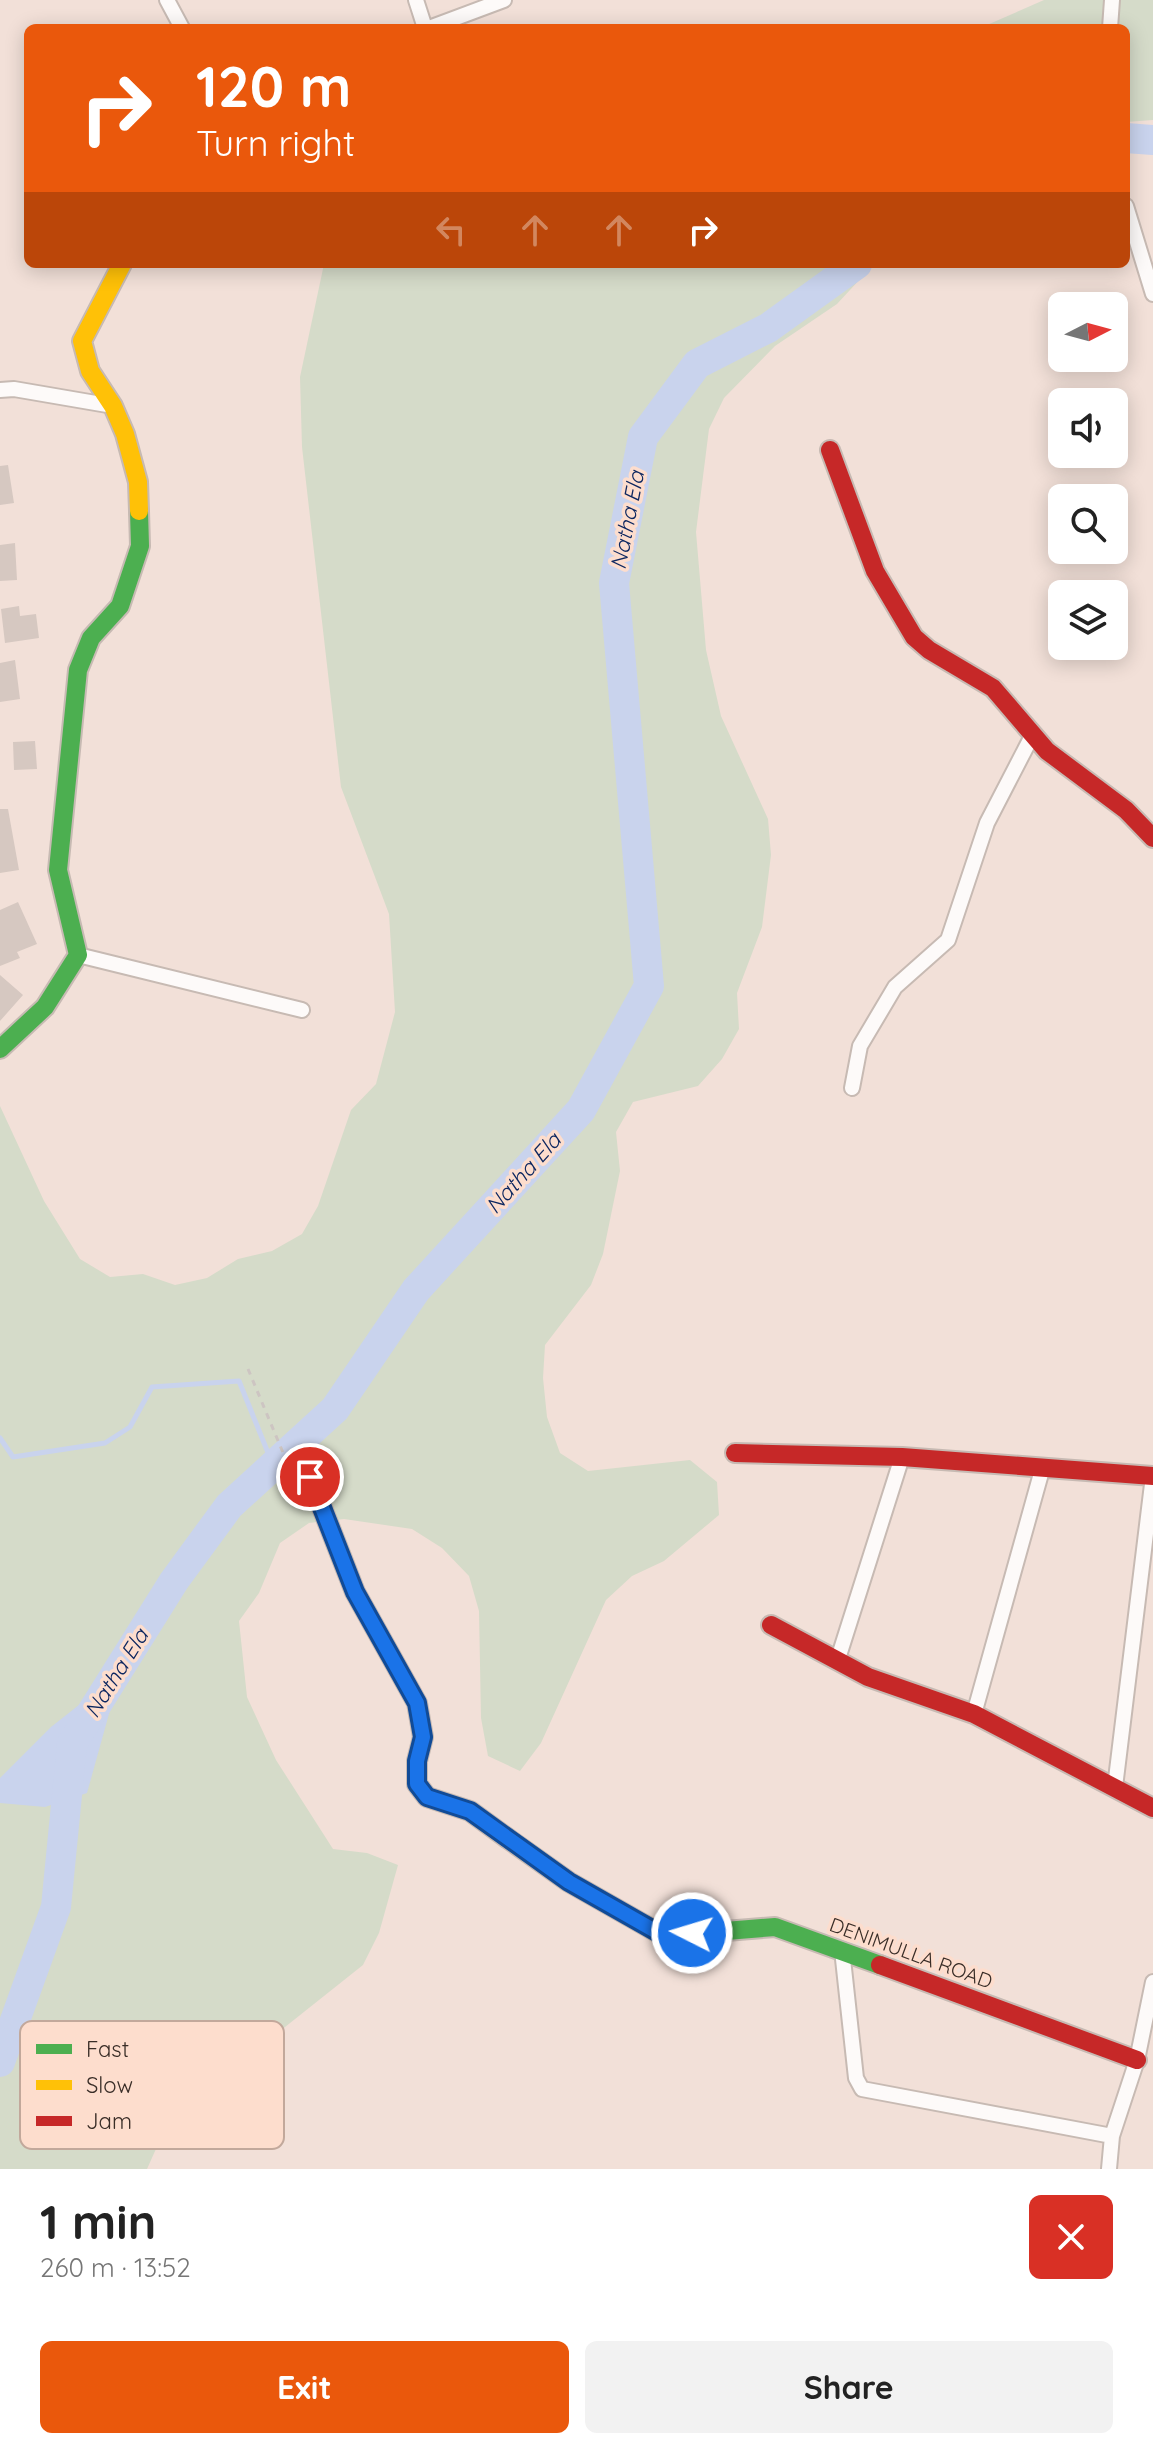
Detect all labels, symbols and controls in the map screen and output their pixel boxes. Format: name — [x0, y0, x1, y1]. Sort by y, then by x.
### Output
text: 120 m — [196, 51, 351, 121]
icon: right — [64, 56, 168, 160]
text: Turn right — [196, 120, 355, 165]
icon: left — [429, 208, 473, 252]
icon: ahead — [513, 208, 557, 252]
icon: ahead — [597, 208, 641, 252]
icon: right — [681, 208, 725, 252]
north arrow — [1048, 292, 1128, 372]
map controls — [1048, 292, 1128, 660]
button: sound — [1048, 388, 1128, 468]
water label: Natha Ela — [604, 467, 651, 572]
button: search — [1048, 484, 1128, 564]
button: layers — [1048, 580, 1128, 660]
water label: Natha Ela — [479, 1125, 568, 1219]
pin — [276, 1443, 344, 1511]
icon: arrive — [288, 1455, 332, 1499]
water label: Natha Ela — [78, 1622, 155, 1723]
position arrow — [650, 1891, 734, 1975]
street label: DENIMULLA ROAD — [826, 1911, 996, 1994]
legend — [20, 2021, 284, 2149]
text: Fast — [86, 2035, 129, 2063]
text: Slow — [86, 2071, 133, 2099]
text: Jam — [86, 2107, 132, 2135]
text: 1 min — [40, 2191, 156, 2251]
button: close — [1029, 2195, 1113, 2279]
text: 260 m · 13:52 — [40, 2251, 191, 2284]
button: Exit — [40, 2341, 569, 2433]
button: Share — [585, 2341, 1113, 2433]

